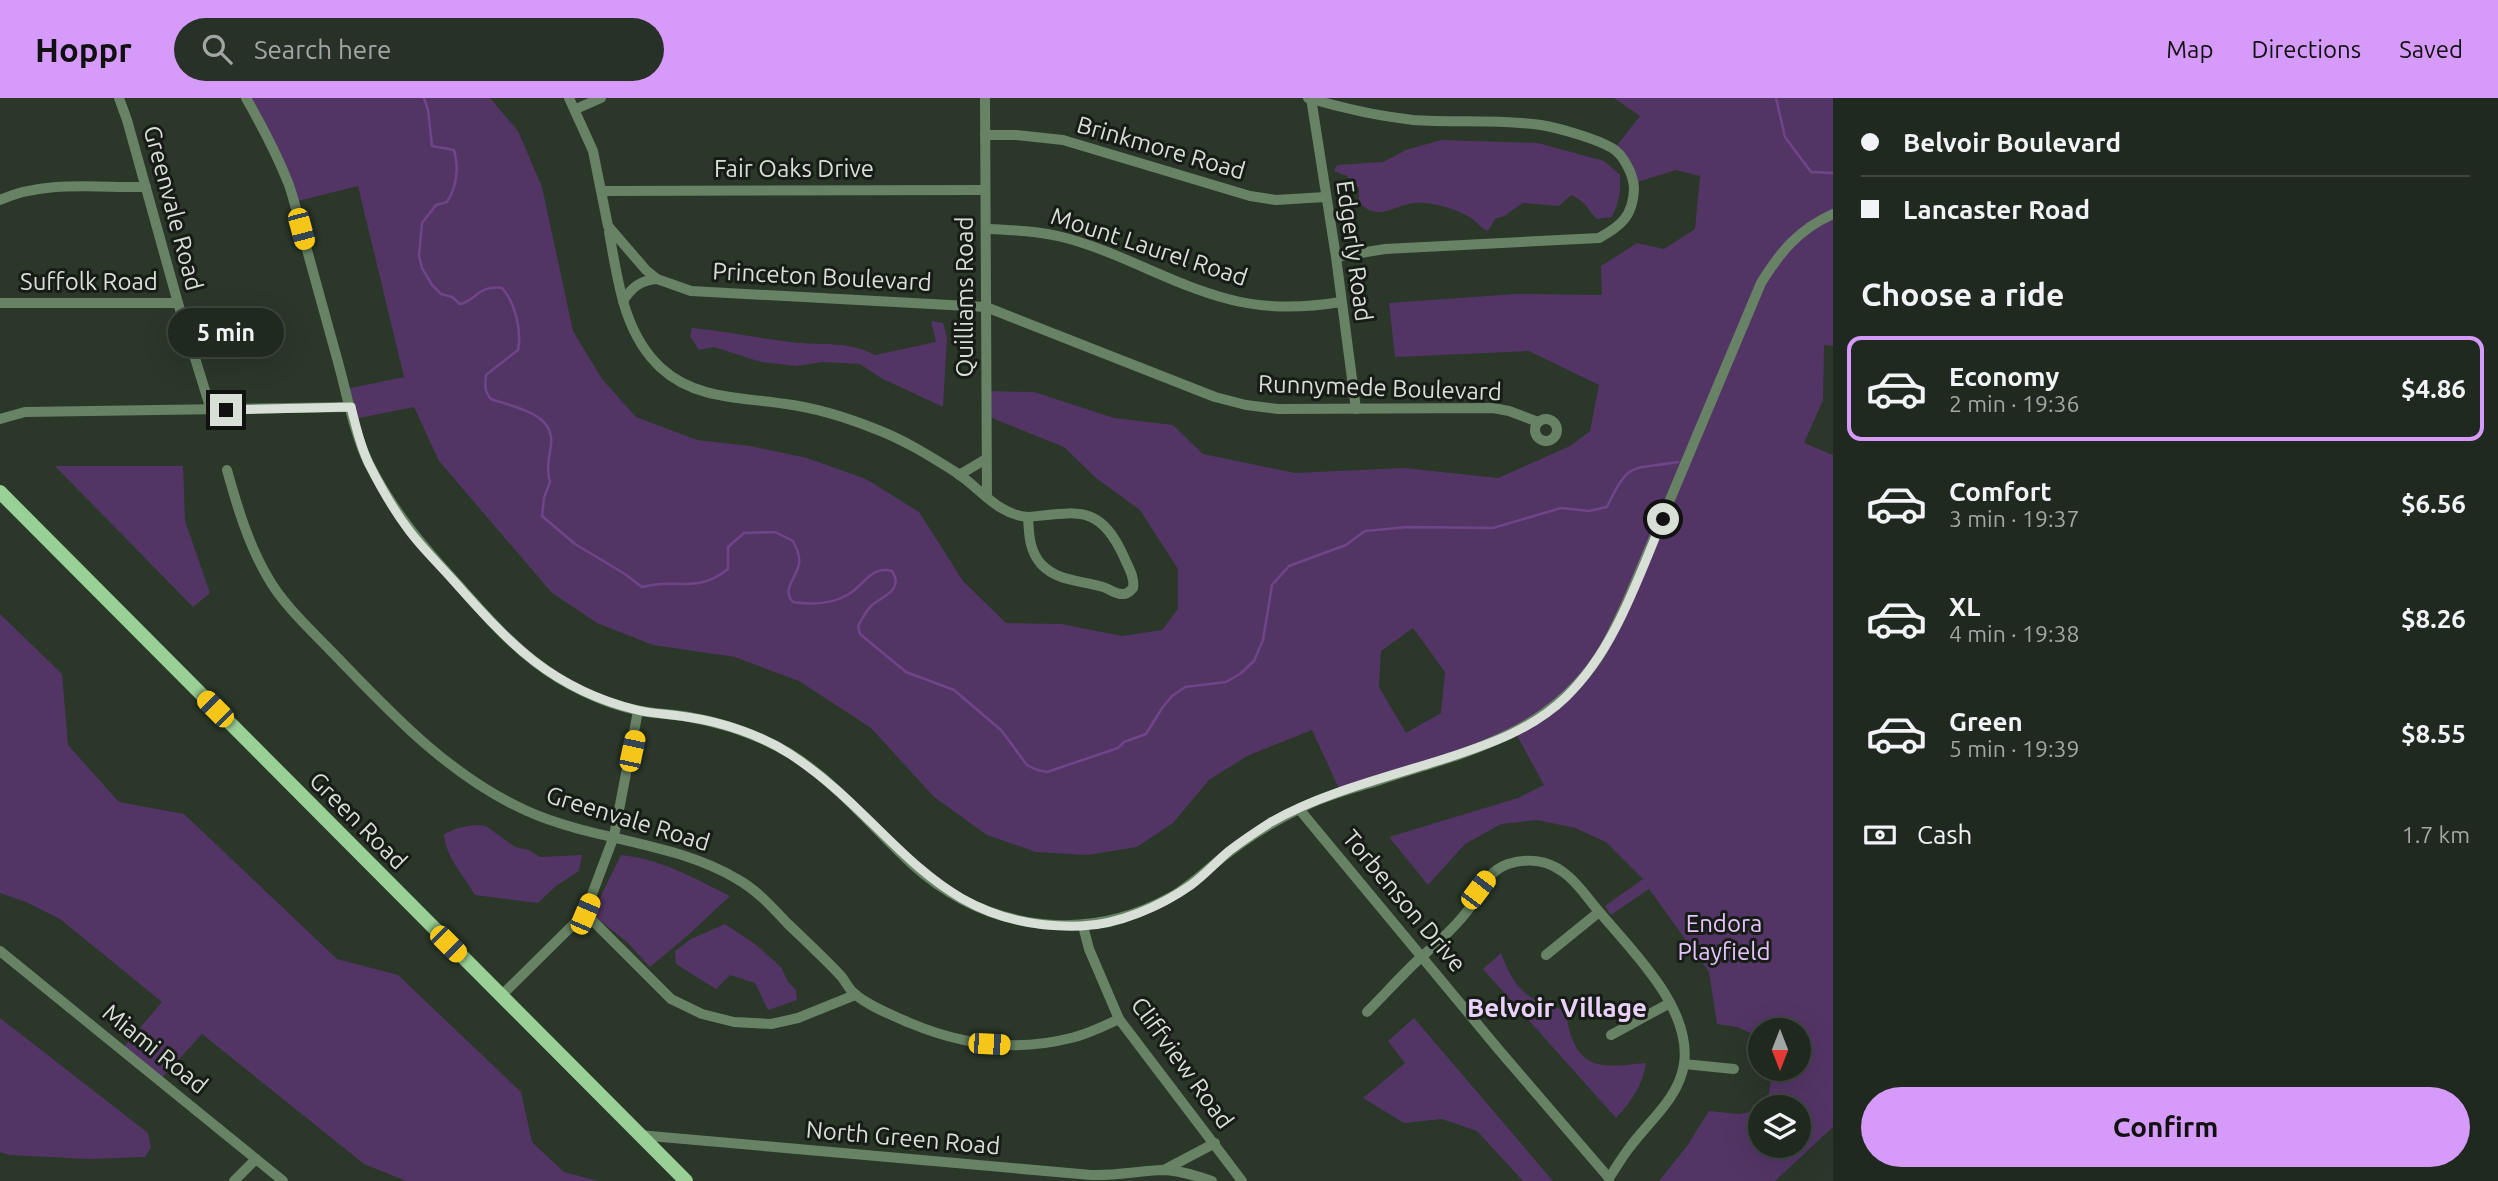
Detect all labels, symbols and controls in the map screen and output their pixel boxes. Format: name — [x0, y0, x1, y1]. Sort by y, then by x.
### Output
search box — [174, 18, 664, 81]
icon: search — [198, 30, 236, 68]
text: Hoppr — [35, 31, 132, 68]
text: Search here — [254, 35, 391, 64]
text: Map — [2166, 36, 2213, 63]
text: Directions — [2251, 36, 2361, 63]
text: Saved — [2399, 36, 2463, 63]
street label: Brinkmore Road — [1074, 111, 1248, 184]
street label: Greenvale Road — [139, 123, 208, 293]
text: Belvoir Boulevard — [1903, 128, 2121, 157]
street label: Fair Oaks Drive — [714, 155, 874, 182]
street label: Edgerly Road — [1331, 179, 1378, 323]
text: Lancaster Road — [1903, 195, 2090, 224]
street label: Mount Laurel Road — [1048, 202, 1251, 291]
car — [286, 206, 317, 252]
street label: Quilliams Road — [951, 217, 978, 377]
street label: Princeton Boulevard — [712, 257, 932, 296]
street label: Suffolk Road — [20, 268, 158, 295]
text: Choose a ride — [1861, 276, 2064, 312]
callout: 5 min — [168, 308, 284, 358]
text: 5 min — [197, 320, 255, 345]
icon: car — [1865, 357, 1928, 420]
text: Economy — [1949, 362, 2059, 391]
street label: Runnymede Boulevard — [1258, 370, 1502, 405]
text: $4.86 — [2401, 374, 2466, 403]
text: 2 min · 19:36 — [1949, 391, 2080, 416]
route end — [210, 394, 242, 426]
icon: car — [1865, 472, 1928, 535]
text: Comfort — [1949, 477, 2052, 506]
text: $6.56 — [2401, 489, 2466, 518]
route start — [1647, 503, 1679, 535]
text: 3 min · 19:37 — [1949, 506, 2080, 531]
icon: car — [1865, 587, 1928, 650]
text: XL — [1949, 592, 1980, 621]
text: $8.26 — [2401, 604, 2466, 633]
text: 4 min · 19:38 — [1949, 621, 2080, 646]
car — [193, 687, 238, 731]
icon: car — [1865, 702, 1928, 765]
text: Green — [1949, 707, 2023, 736]
text: $8.55 — [2401, 719, 2466, 748]
car — [618, 728, 647, 774]
text: 5 min · 19:39 — [1949, 736, 2080, 761]
street label: Green Road — [304, 767, 412, 875]
street label: Greenvale Road — [543, 781, 713, 856]
icon: cash — [1861, 816, 1899, 854]
text: Cash — [1917, 820, 1972, 849]
text: 1.7 km — [2402, 822, 2470, 847]
street label: Torbenson Drive — [1337, 824, 1472, 977]
car — [1457, 867, 1500, 913]
car — [568, 891, 603, 937]
park label: Endora Playfield — [1677, 910, 1771, 965]
car — [426, 922, 471, 966]
street label: Cliffview Road — [1126, 992, 1239, 1134]
district label: Belvoir Village — [1467, 993, 1647, 1022]
street label: Miami Road — [98, 998, 213, 1099]
north arrow — [1748, 1018, 1811, 1082]
map controls — [1748, 1018, 1811, 1158]
car — [968, 1032, 1011, 1056]
button: Confirm — [1861, 1087, 2470, 1167]
button: layers — [1748, 1095, 1811, 1158]
street label: North Green Road — [805, 1116, 1001, 1159]

